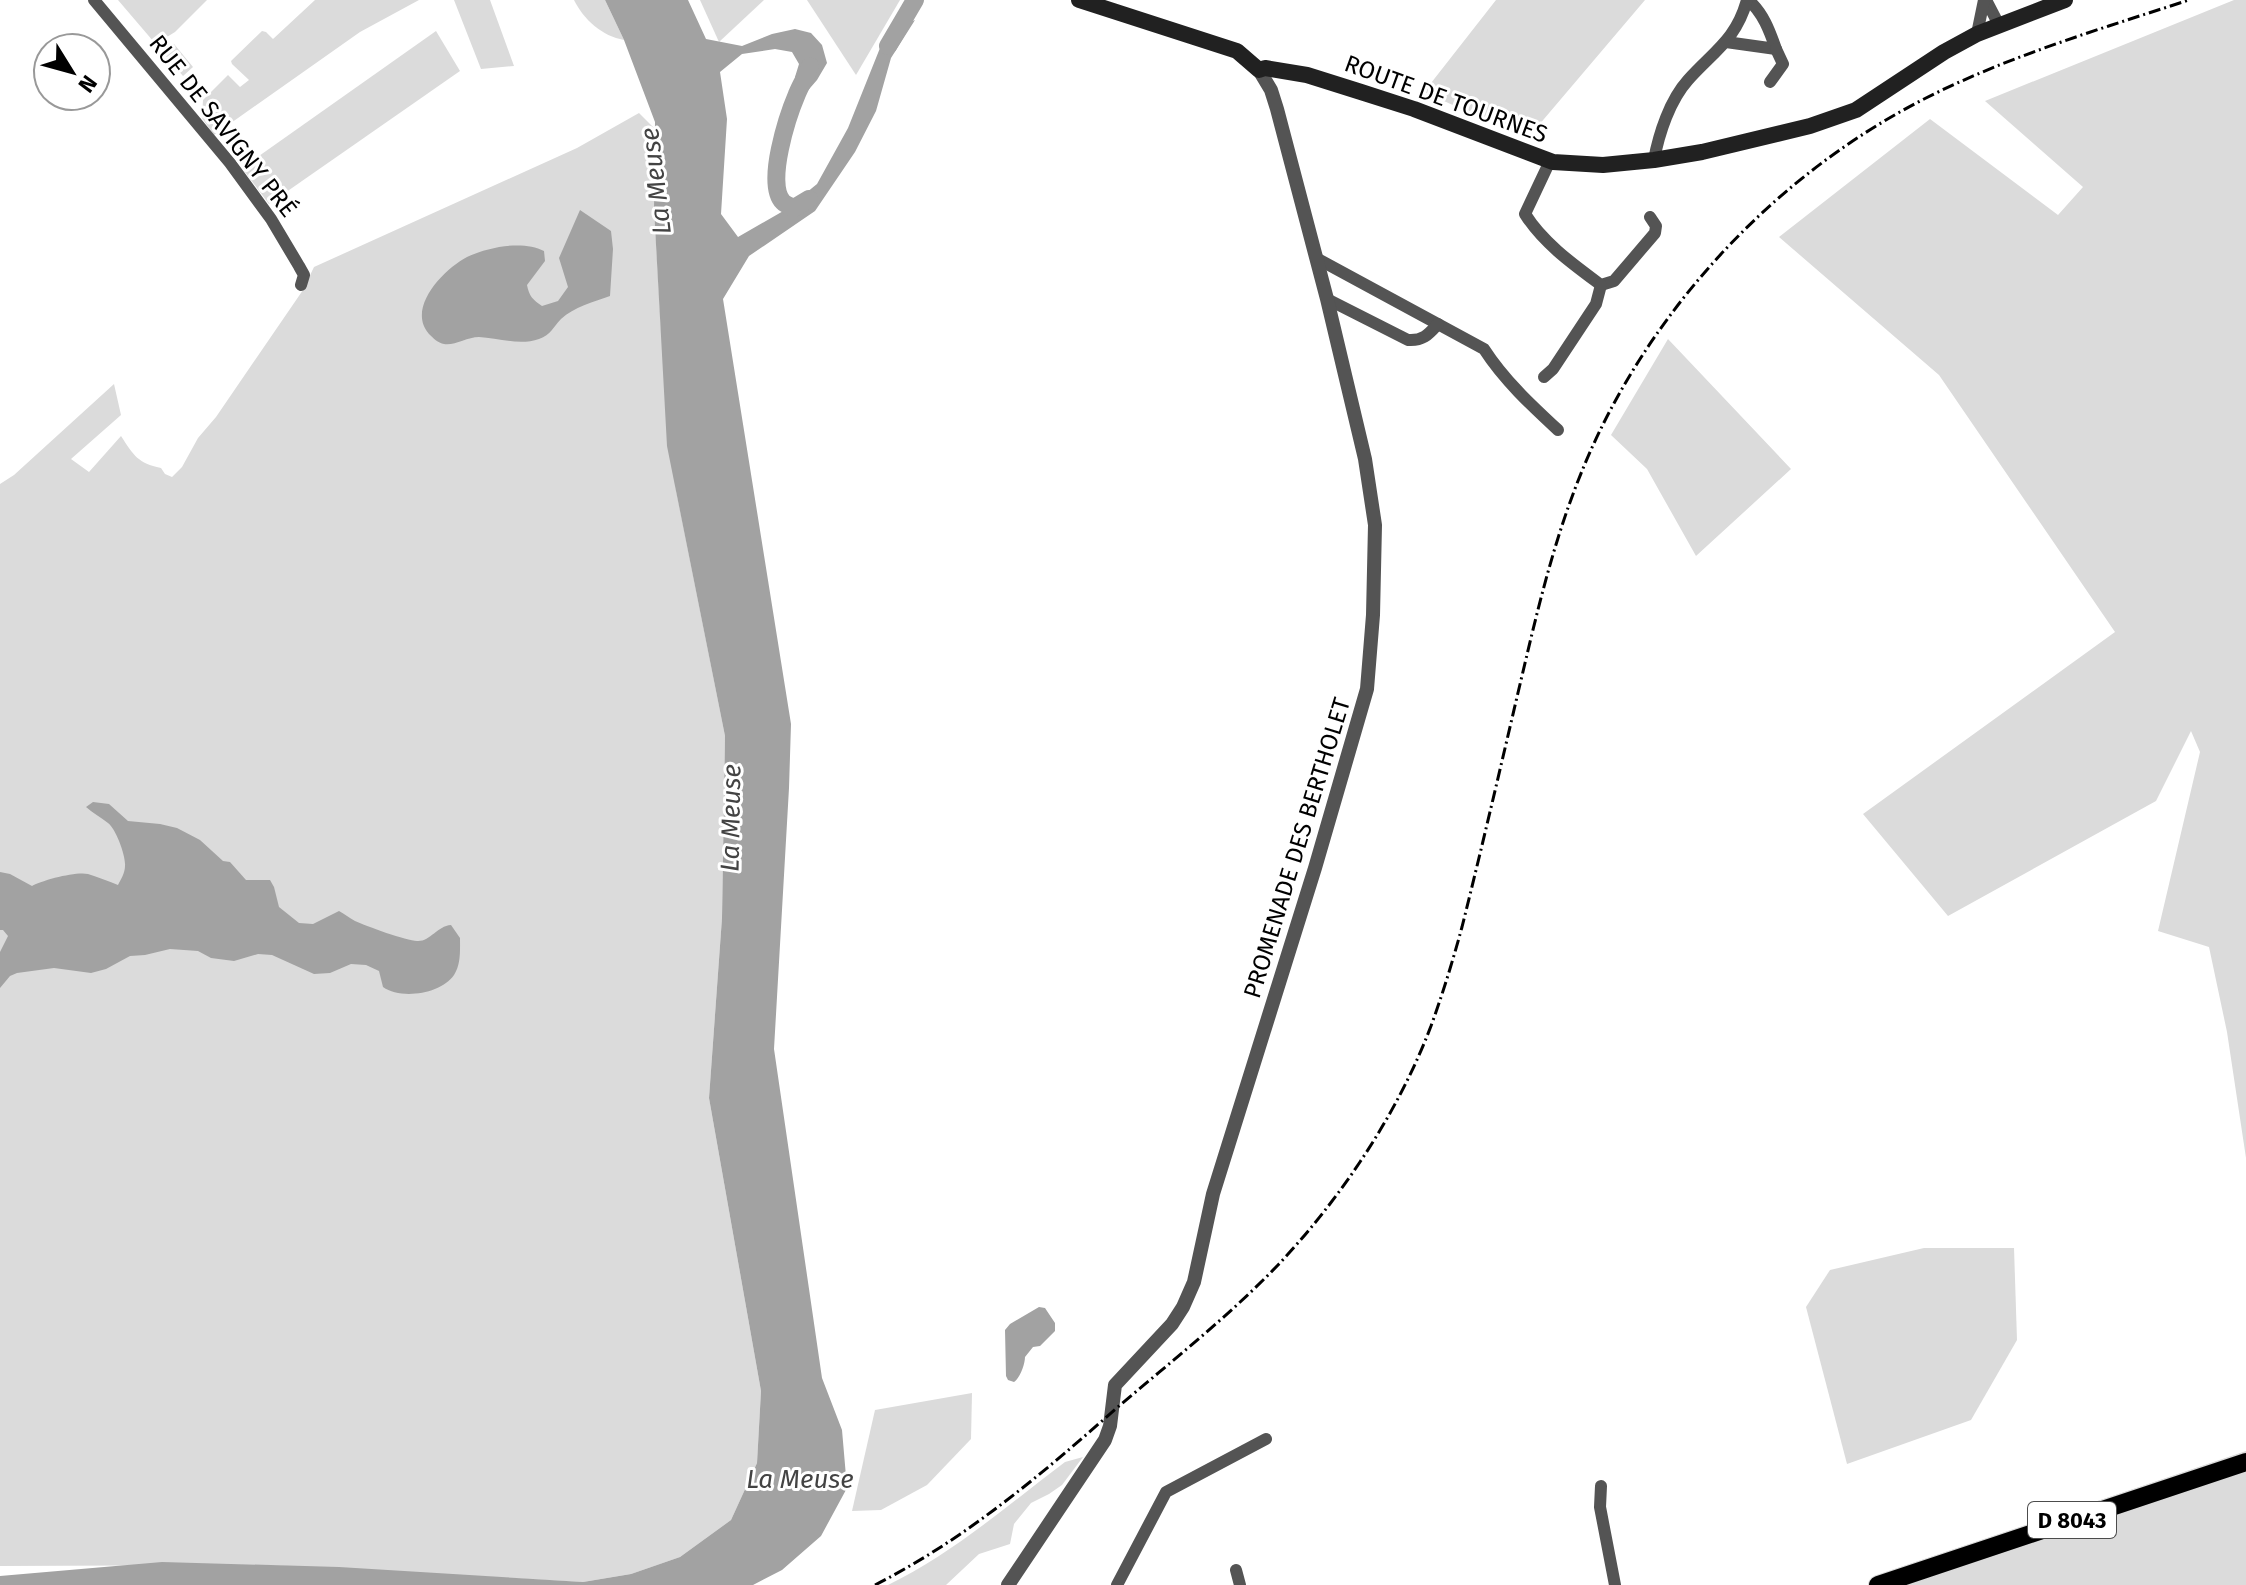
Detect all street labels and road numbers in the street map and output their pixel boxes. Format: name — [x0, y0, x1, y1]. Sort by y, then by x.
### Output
street label: RUE DE SAVIGNY PRÉ — [143, 29, 304, 223]
street label: ROUTE DE TOURNES — [1341, 49, 1551, 149]
street label: PROMENADE DES BERTHOLET — [1238, 694, 1356, 1002]
road number: D 8043 — [2028, 1502, 2116, 1538]

